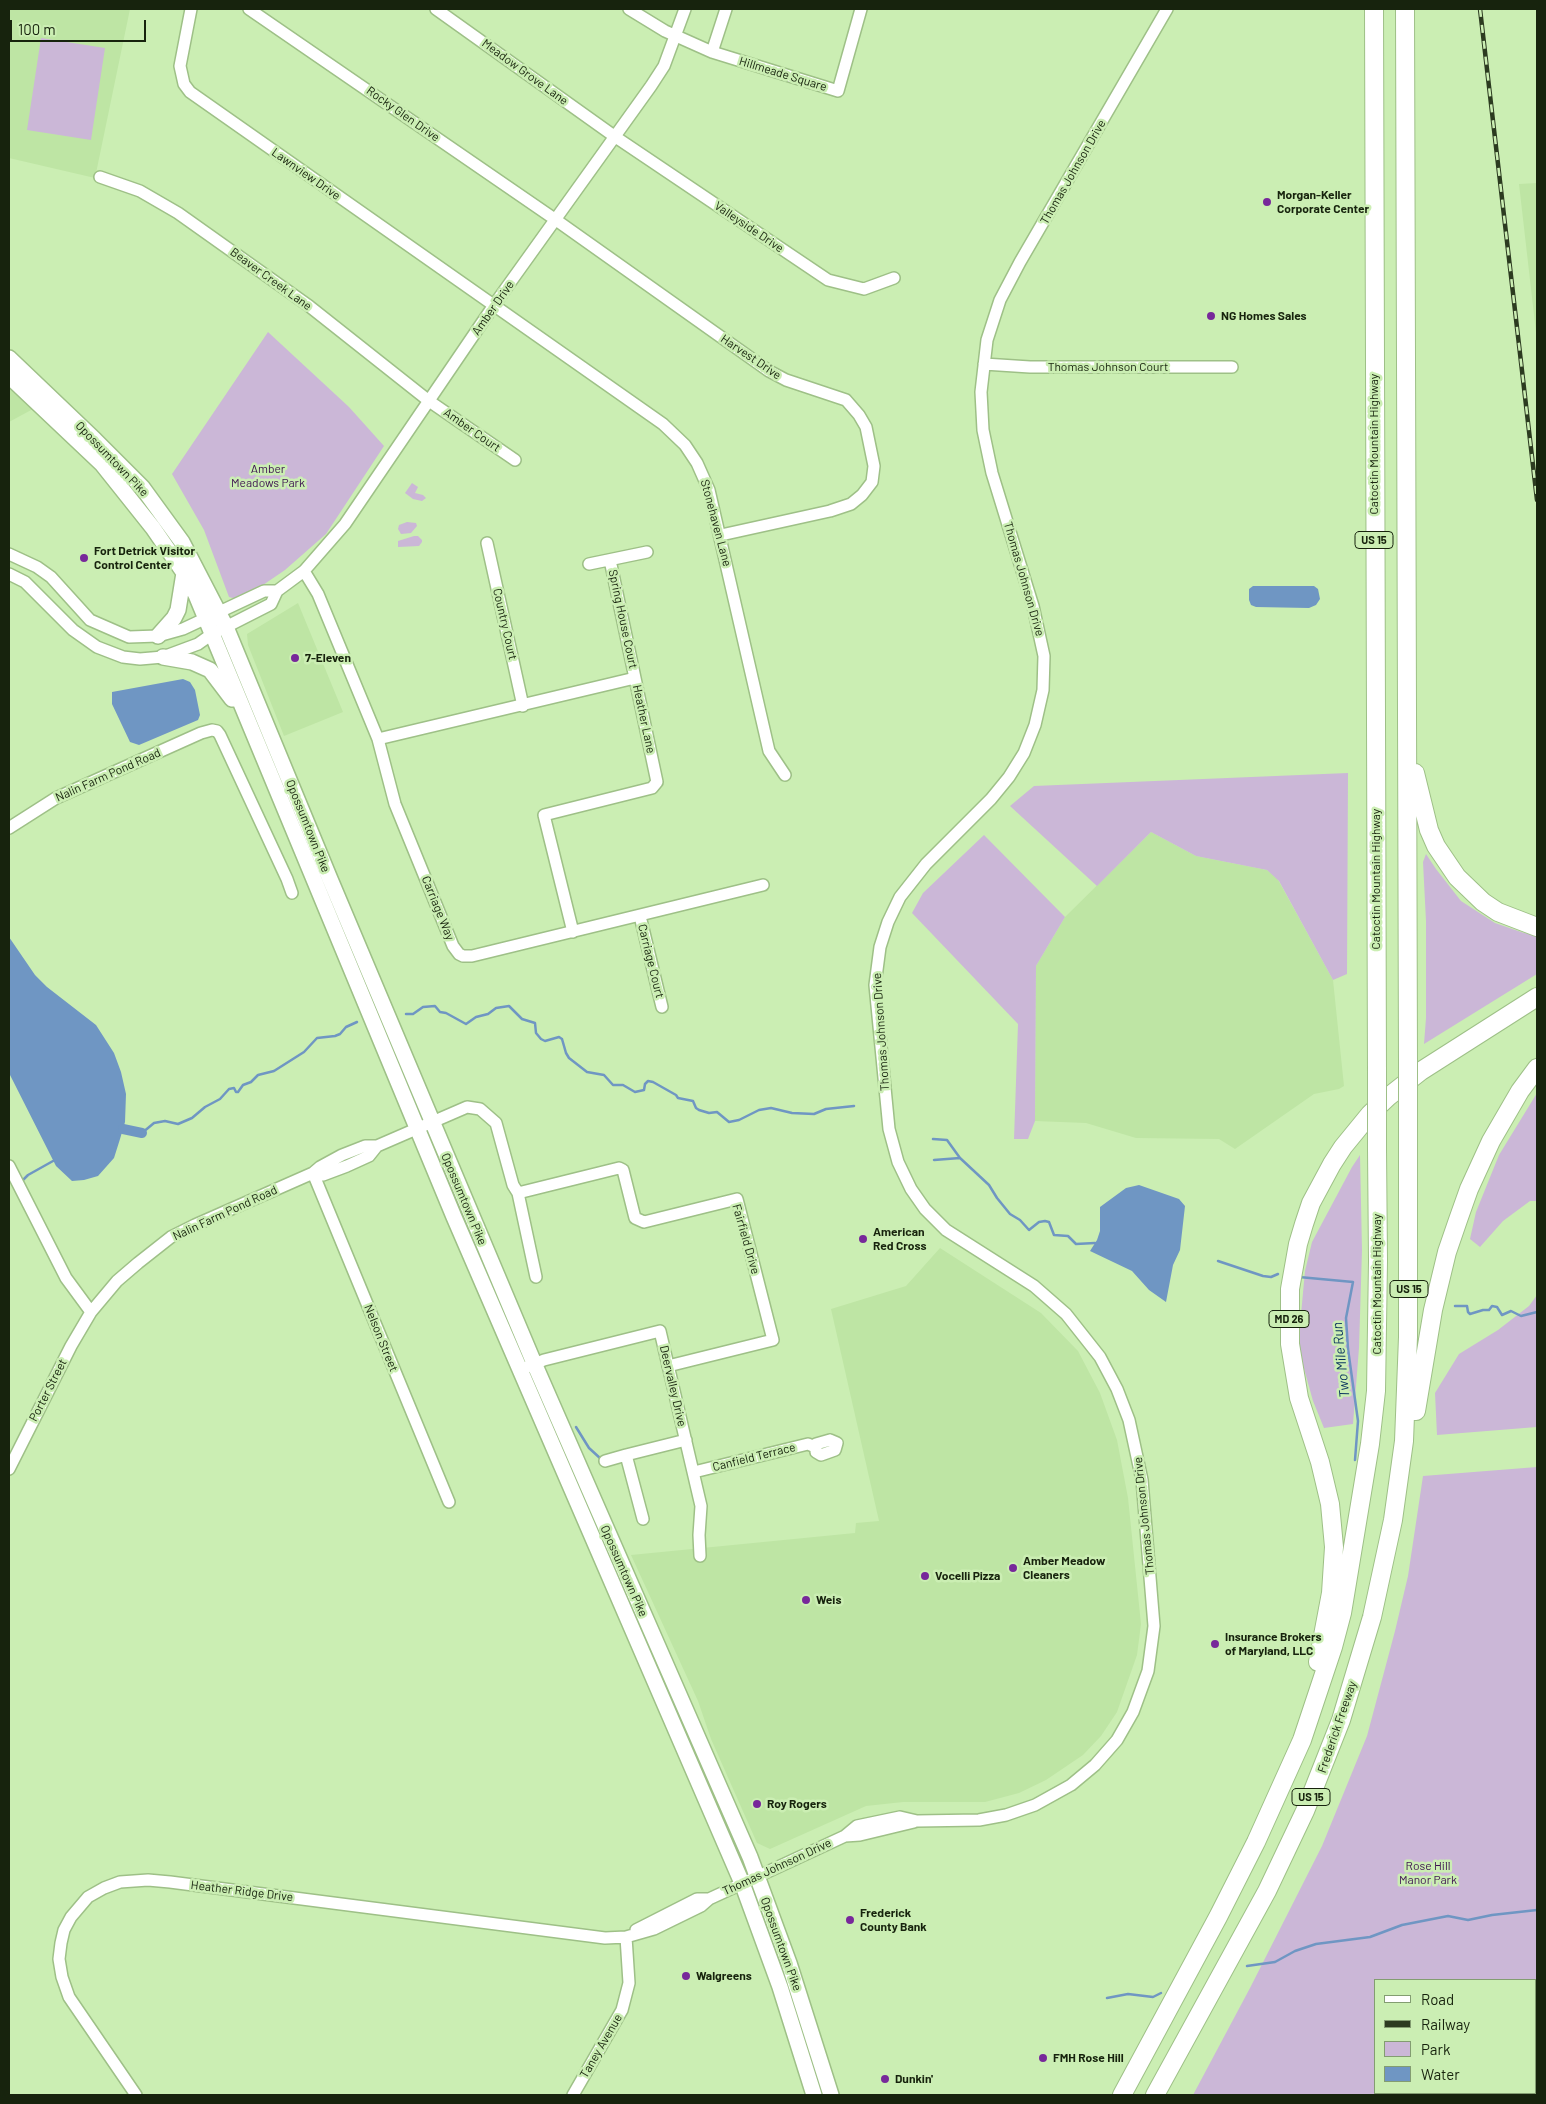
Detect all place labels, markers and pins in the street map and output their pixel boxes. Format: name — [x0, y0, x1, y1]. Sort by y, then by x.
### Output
place label: Morgan-Keller Corporate Center — [1277, 188, 1369, 216]
marker: Morgan-Keller Corporate Center — [1261, 196, 1273, 208]
place label: NG Homes Sales — [1221, 309, 1307, 323]
marker: NG Homes Sales — [1205, 310, 1217, 322]
place label: Fort Detrick Visitor Control Center — [94, 544, 195, 572]
marker: Fort Detrick Visitor Control Center — [78, 552, 90, 564]
place label: 7-Eleven — [305, 651, 351, 665]
marker: 7-Eleven — [289, 652, 301, 664]
place label: American Red Cross — [873, 1225, 926, 1253]
marker: American Red Cross — [857, 1233, 869, 1245]
place label: Amber Meadow Cleaners — [1023, 1554, 1105, 1582]
marker: Amber Meadow Cleaners — [1007, 1562, 1019, 1574]
place label: Vocelli Pizza — [935, 1569, 1000, 1583]
marker: Vocelli Pizza — [919, 1570, 931, 1582]
place label: Weis — [816, 1593, 841, 1607]
marker: Weis — [800, 1594, 812, 1606]
place label: Insurance Brokers of Maryland, LLC — [1225, 1630, 1321, 1658]
marker: Insurance Brokers of Maryland, LLC — [1209, 1638, 1221, 1650]
place label: Roy Rogers — [767, 1797, 827, 1811]
marker: Roy Rogers — [751, 1798, 763, 1810]
place label: Frederick County Bank — [860, 1906, 927, 1934]
marker: Frederick County Bank — [844, 1914, 856, 1926]
place label: Walgreens — [696, 1969, 752, 1983]
marker: Walgreens — [680, 1970, 692, 1982]
place label: FMH Rose Hill — [1053, 2051, 1124, 2065]
marker: FMH Rose Hill — [1037, 2052, 1049, 2064]
place label: Dunkin' — [895, 2072, 933, 2086]
marker: Dunkin' — [879, 2073, 891, 2085]

